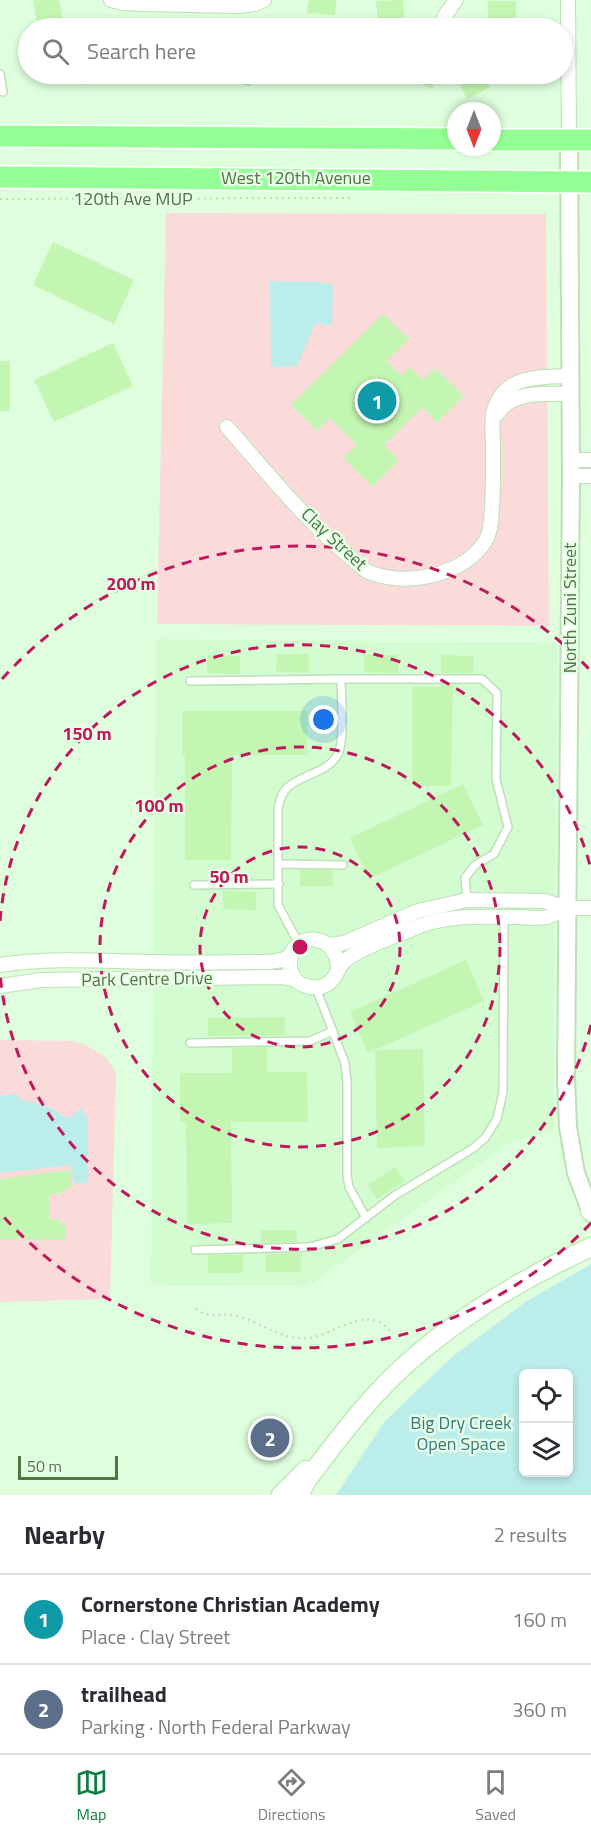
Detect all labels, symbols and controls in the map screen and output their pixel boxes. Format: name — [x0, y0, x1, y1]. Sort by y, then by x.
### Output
search box — [18, 18, 573, 84]
text: Search here — [87, 34, 196, 68]
icon: search — [39, 35, 72, 68]
north arrow — [447, 102, 501, 156]
street label: West 120th Avenue — [221, 164, 371, 191]
street label: 120th Ave MUP — [73, 185, 193, 212]
pin: 1 — [358, 378, 397, 424]
street label: Clay Street — [295, 501, 374, 577]
street label: North Zuni Street — [556, 542, 583, 673]
text: 200 m — [106, 570, 156, 597]
your location — [309, 705, 338, 734]
text: 150 m — [62, 720, 112, 747]
text: 100 m — [134, 792, 184, 819]
text: 50 m — [209, 863, 249, 890]
centre of rings — [290, 937, 310, 957]
street label: Park Centre Drive — [81, 964, 213, 993]
map controls — [519, 1369, 573, 1477]
button: locate — [519, 1369, 573, 1423]
park label: Big Dry Creek Open Space — [410, 1409, 512, 1457]
pin: 2 — [250, 1416, 290, 1460]
button: layers — [519, 1423, 573, 1477]
scale bar — [18, 1453, 118, 1480]
text: 50 m — [27, 1454, 62, 1478]
text: Nearby — [24, 1515, 105, 1554]
text: 2 results — [494, 1519, 567, 1550]
text: Cornerstone Christian Academy — [81, 1587, 380, 1621]
text: 1 — [38, 1604, 49, 1635]
text: 160 m — [512, 1604, 567, 1635]
text: Place · Clay Street — [81, 1621, 230, 1652]
text: trailhead — [81, 1677, 167, 1711]
text: 2 — [38, 1694, 49, 1725]
text: 360 m — [512, 1694, 567, 1725]
text: Parking · North Federal Parkway — [81, 1711, 351, 1742]
tab: Map — [75, 1766, 108, 1826]
tab: Directions — [258, 1766, 326, 1826]
tab: Saved — [475, 1766, 516, 1826]

